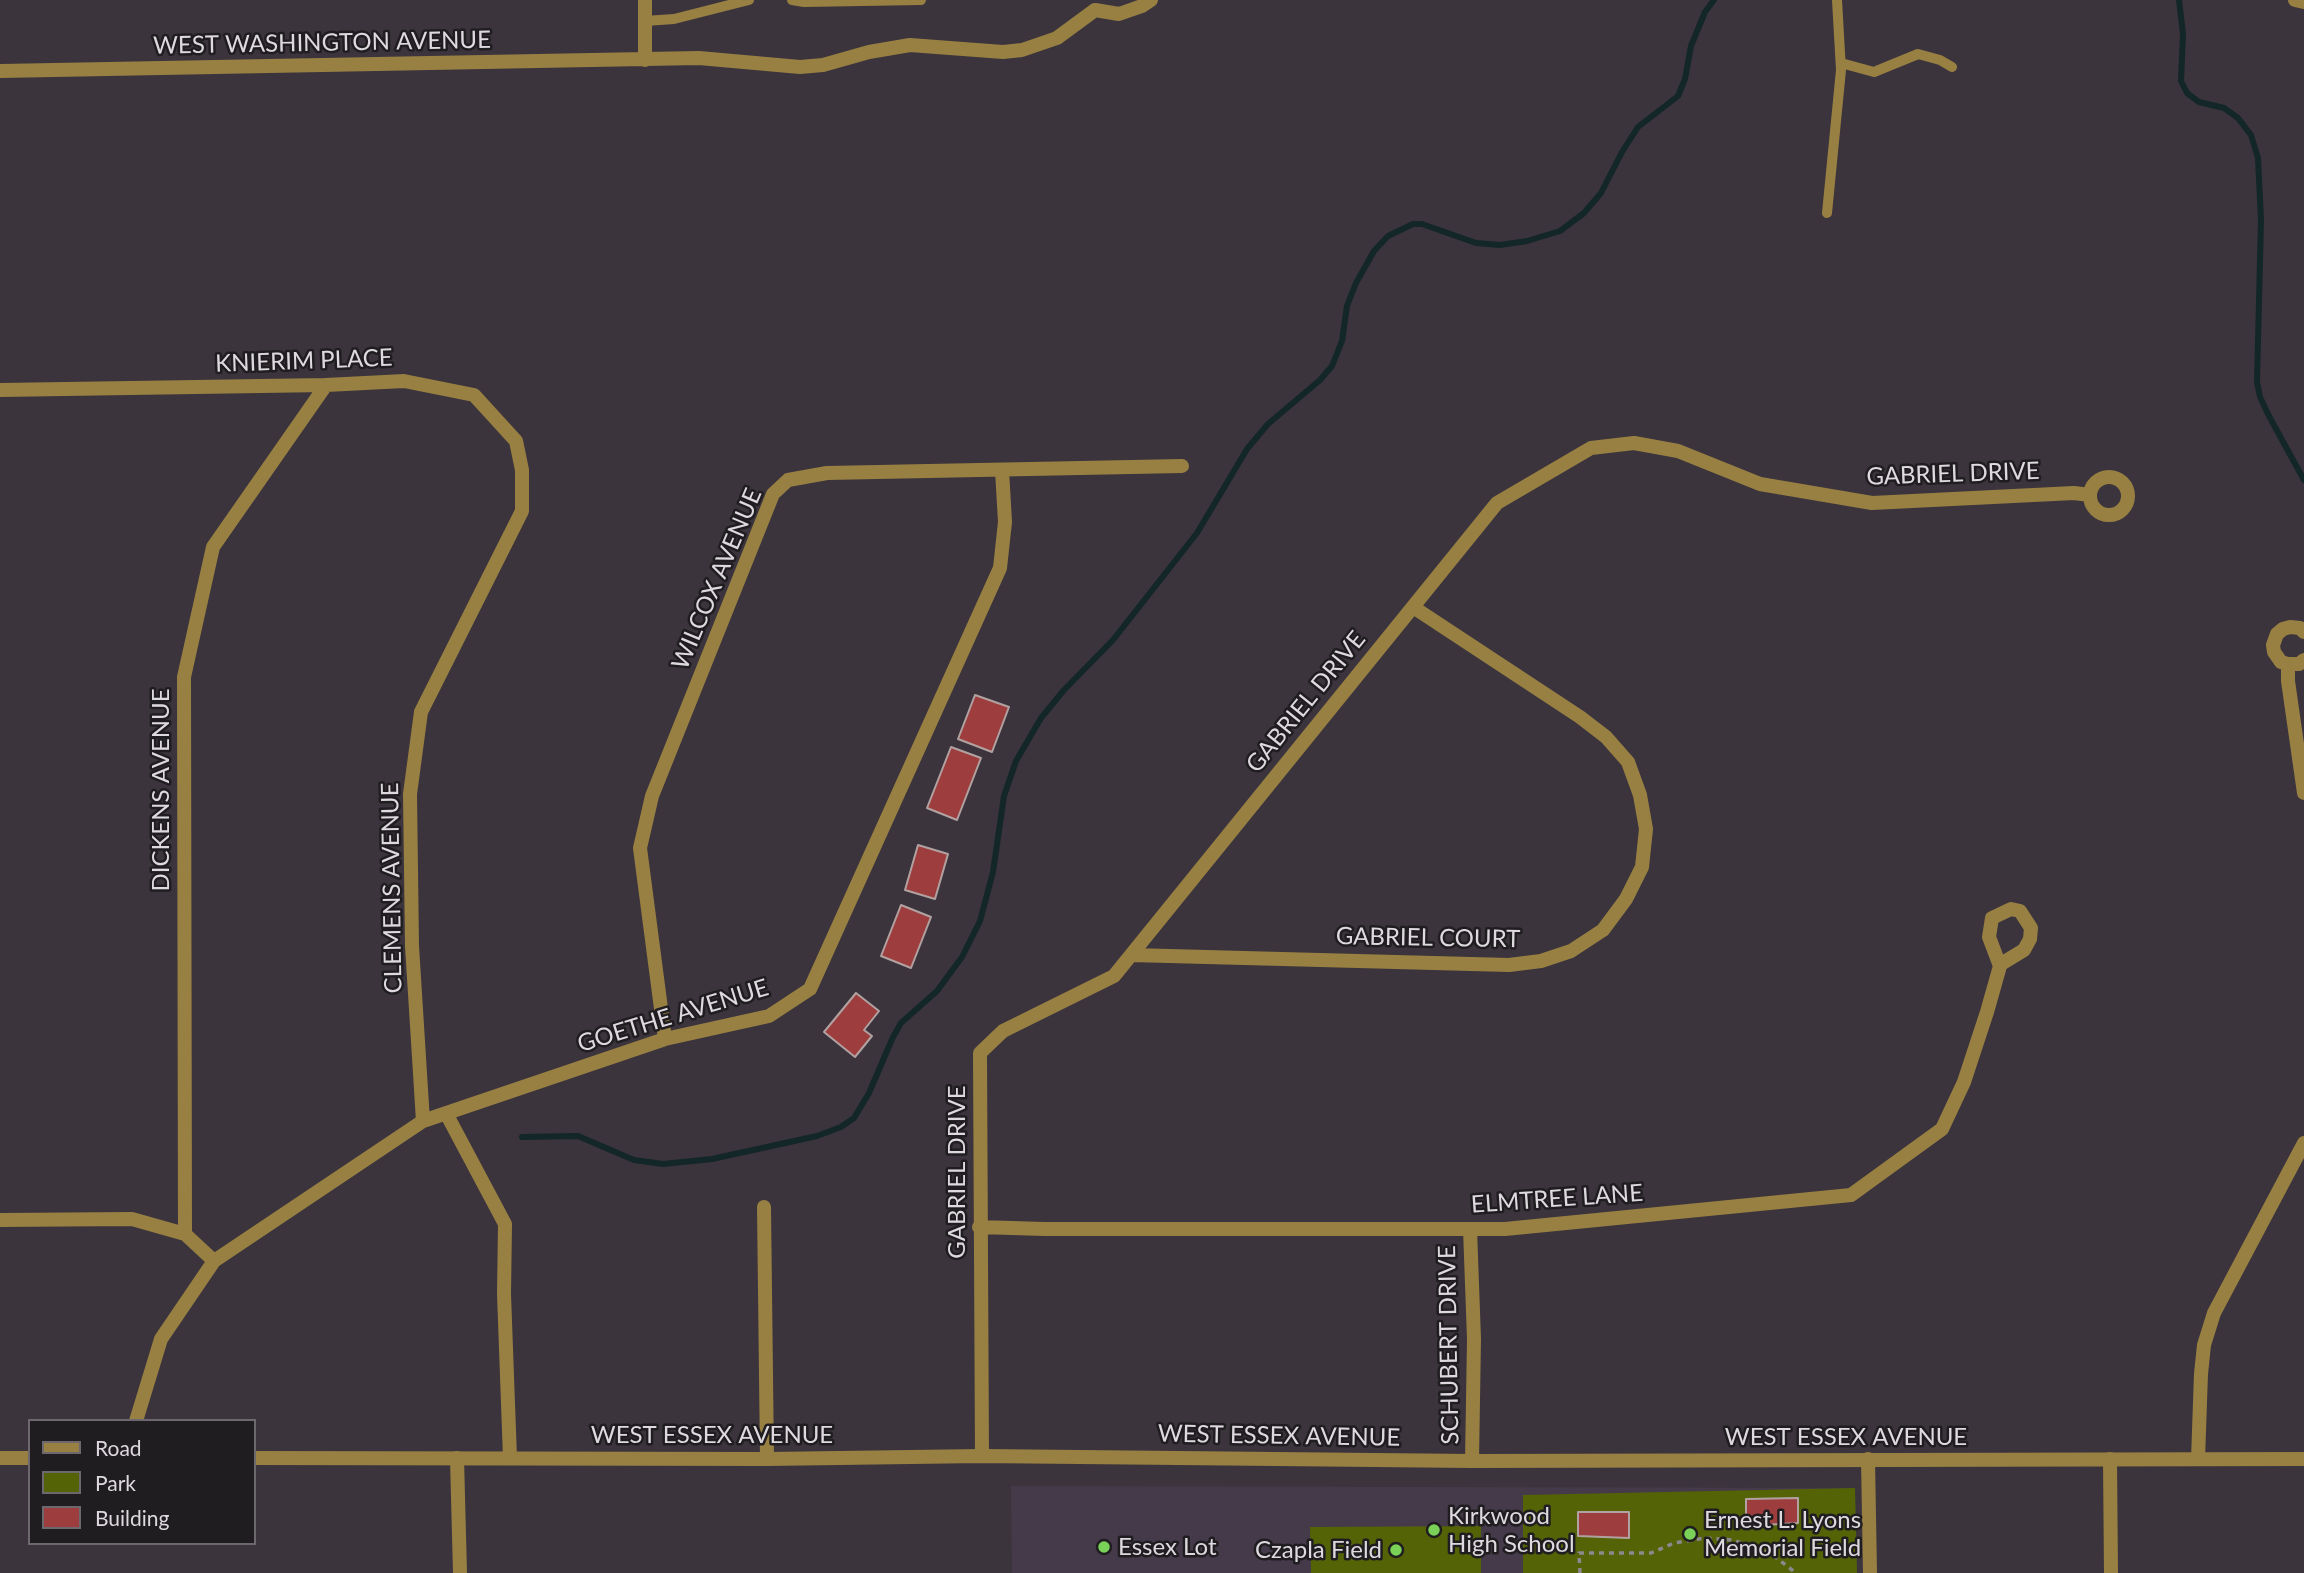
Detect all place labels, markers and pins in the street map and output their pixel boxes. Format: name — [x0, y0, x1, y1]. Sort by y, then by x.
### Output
place label: Kirkwood High School — [1448, 1502, 1575, 1558]
place label: Ernest L. Lyons Memorial Field — [1704, 1506, 1861, 1562]
marker: Kirkwood High School — [1426, 1522, 1442, 1538]
marker: Ernest L. Lyons Memorial Field — [1682, 1526, 1698, 1542]
place label: Essex Lot — [1118, 1533, 1217, 1561]
place label: Czapla Field — [1255, 1536, 1382, 1564]
marker: Essex Lot — [1096, 1539, 1112, 1555]
marker: Czapla Field — [1388, 1542, 1404, 1558]

